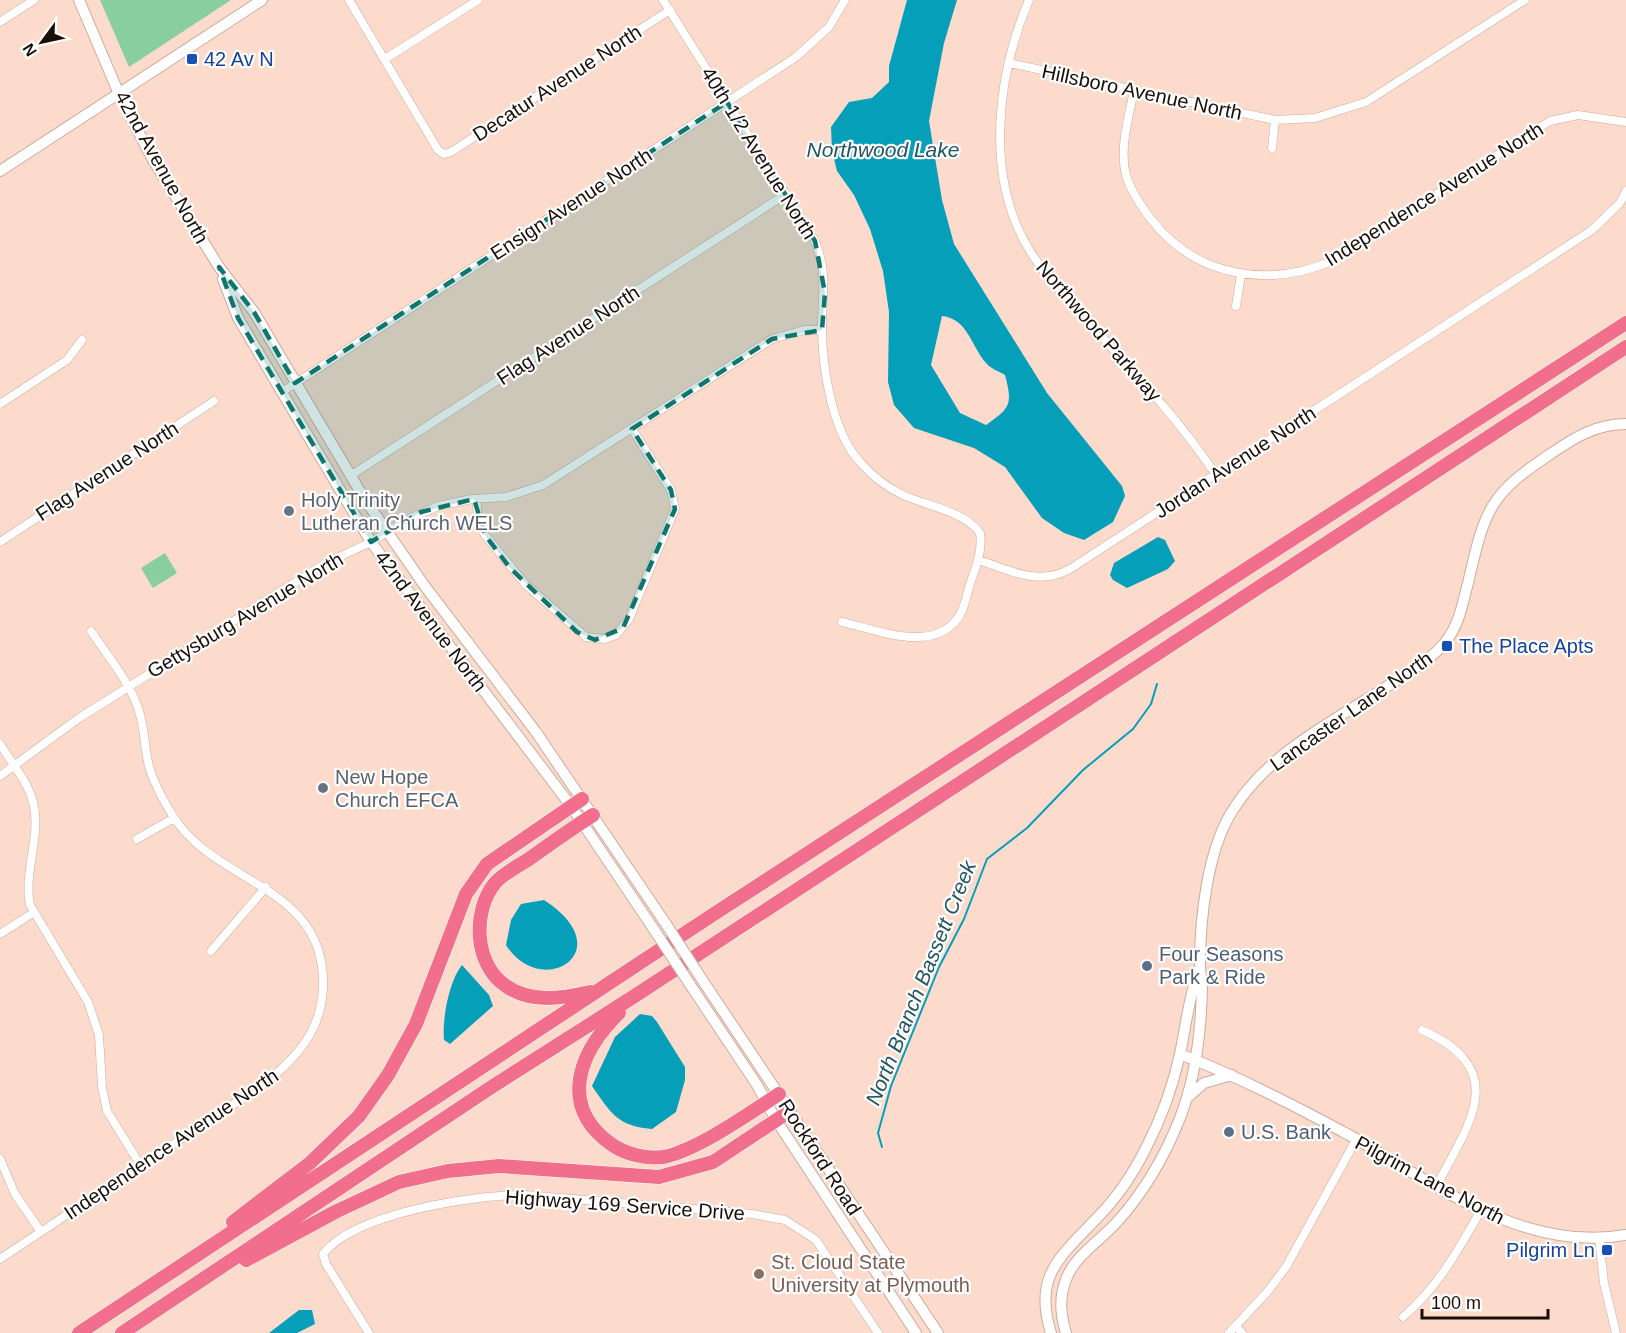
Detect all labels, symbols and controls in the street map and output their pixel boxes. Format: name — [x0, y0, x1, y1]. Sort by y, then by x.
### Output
north arrow — [12, 12, 72, 72]
street label: Decatur Avenue North — [469, 20, 645, 146]
text: N — [20, 40, 40, 59]
place label: 42 Av N — [204, 48, 274, 70]
marker: 42 Av N — [185, 52, 199, 66]
street label: Hillsboro Avenue North — [1040, 60, 1244, 124]
street label: 40th 1/2 Avenue North — [697, 63, 821, 243]
street label: 42nd Avenue North — [111, 87, 213, 247]
street label: Independence Avenue North — [1321, 118, 1547, 270]
water label: Northwood Lake — [807, 138, 959, 161]
street label: Ensign Avenue North — [486, 144, 656, 264]
street label: Northwood Parkway — [1032, 256, 1166, 406]
street label: Flag Avenue North — [493, 281, 643, 389]
street label: Jordan Avenue North — [1150, 402, 1320, 522]
street label: Flag Avenue North — [32, 417, 182, 525]
place label: Holy Trinity Lutheran Church WELS — [301, 489, 512, 534]
marker: Holy Trinity Lutheran Church WELS — [282, 504, 296, 518]
street label: 42nd Avenue North — [371, 546, 491, 696]
street label: Gettysburg Avenue North — [143, 548, 347, 682]
place label: The Place Apts — [1459, 635, 1594, 657]
marker: The Place Apts — [1440, 639, 1454, 653]
street label: Lancaster Lane North — [1266, 647, 1436, 775]
place label: New Hope Church EFCA — [335, 766, 459, 811]
marker: New Hope Church EFCA — [316, 781, 330, 795]
water label: North Branch Bassett Creek — [861, 856, 981, 1108]
place label: Four Seasons Park & Ride — [1159, 943, 1284, 988]
marker: Four Seasons Park & Ride — [1140, 959, 1154, 973]
street label: Independence Avenue North — [60, 1064, 282, 1224]
street label: Rockford Road — [774, 1095, 866, 1219]
place label: U.S. Bank — [1241, 1121, 1332, 1143]
marker: U.S. Bank — [1222, 1125, 1236, 1139]
street label: Pilgrim Lane North — [1352, 1131, 1508, 1229]
street label: Highway 169 Service Drive — [504, 1186, 746, 1224]
place label: Pilgrim Ln — [1506, 1239, 1595, 1261]
marker: Pilgrim Ln — [1600, 1243, 1614, 1257]
place label: St. Cloud State University at Plymouth — [771, 1251, 970, 1296]
marker: St. Cloud State University at Plymouth — [752, 1267, 766, 1281]
scale bar — [1422, 1282, 1548, 1320]
text: 100 m — [1431, 1293, 1481, 1313]

